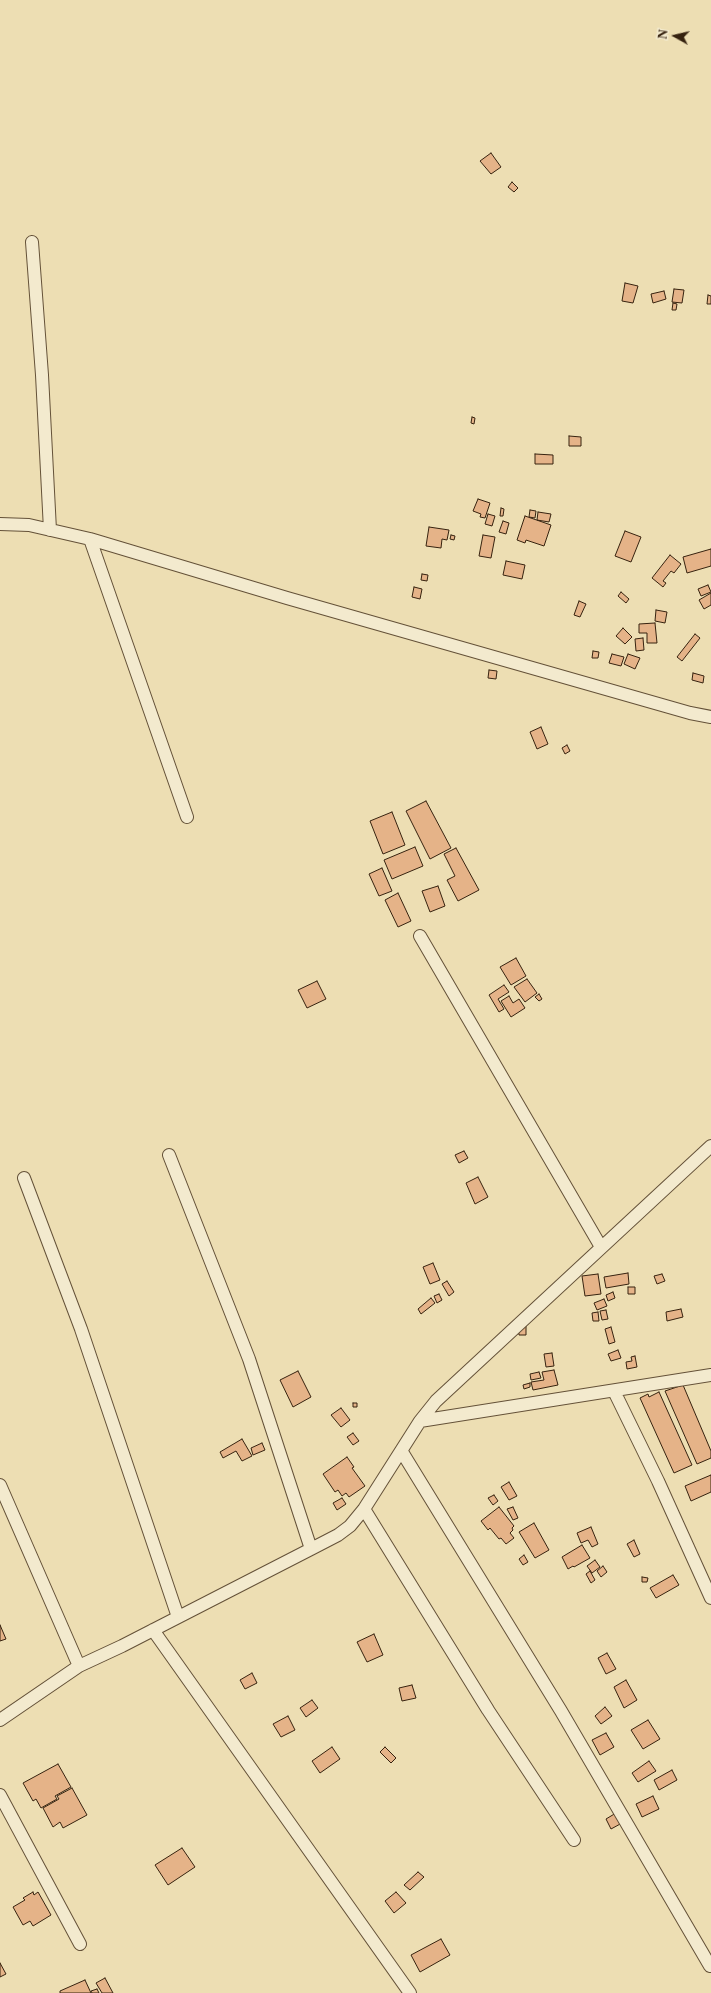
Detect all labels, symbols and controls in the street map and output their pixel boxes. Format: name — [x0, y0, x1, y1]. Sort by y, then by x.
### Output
north arrow — [655, 16, 695, 56]
text: N — [656, 29, 671, 40]

